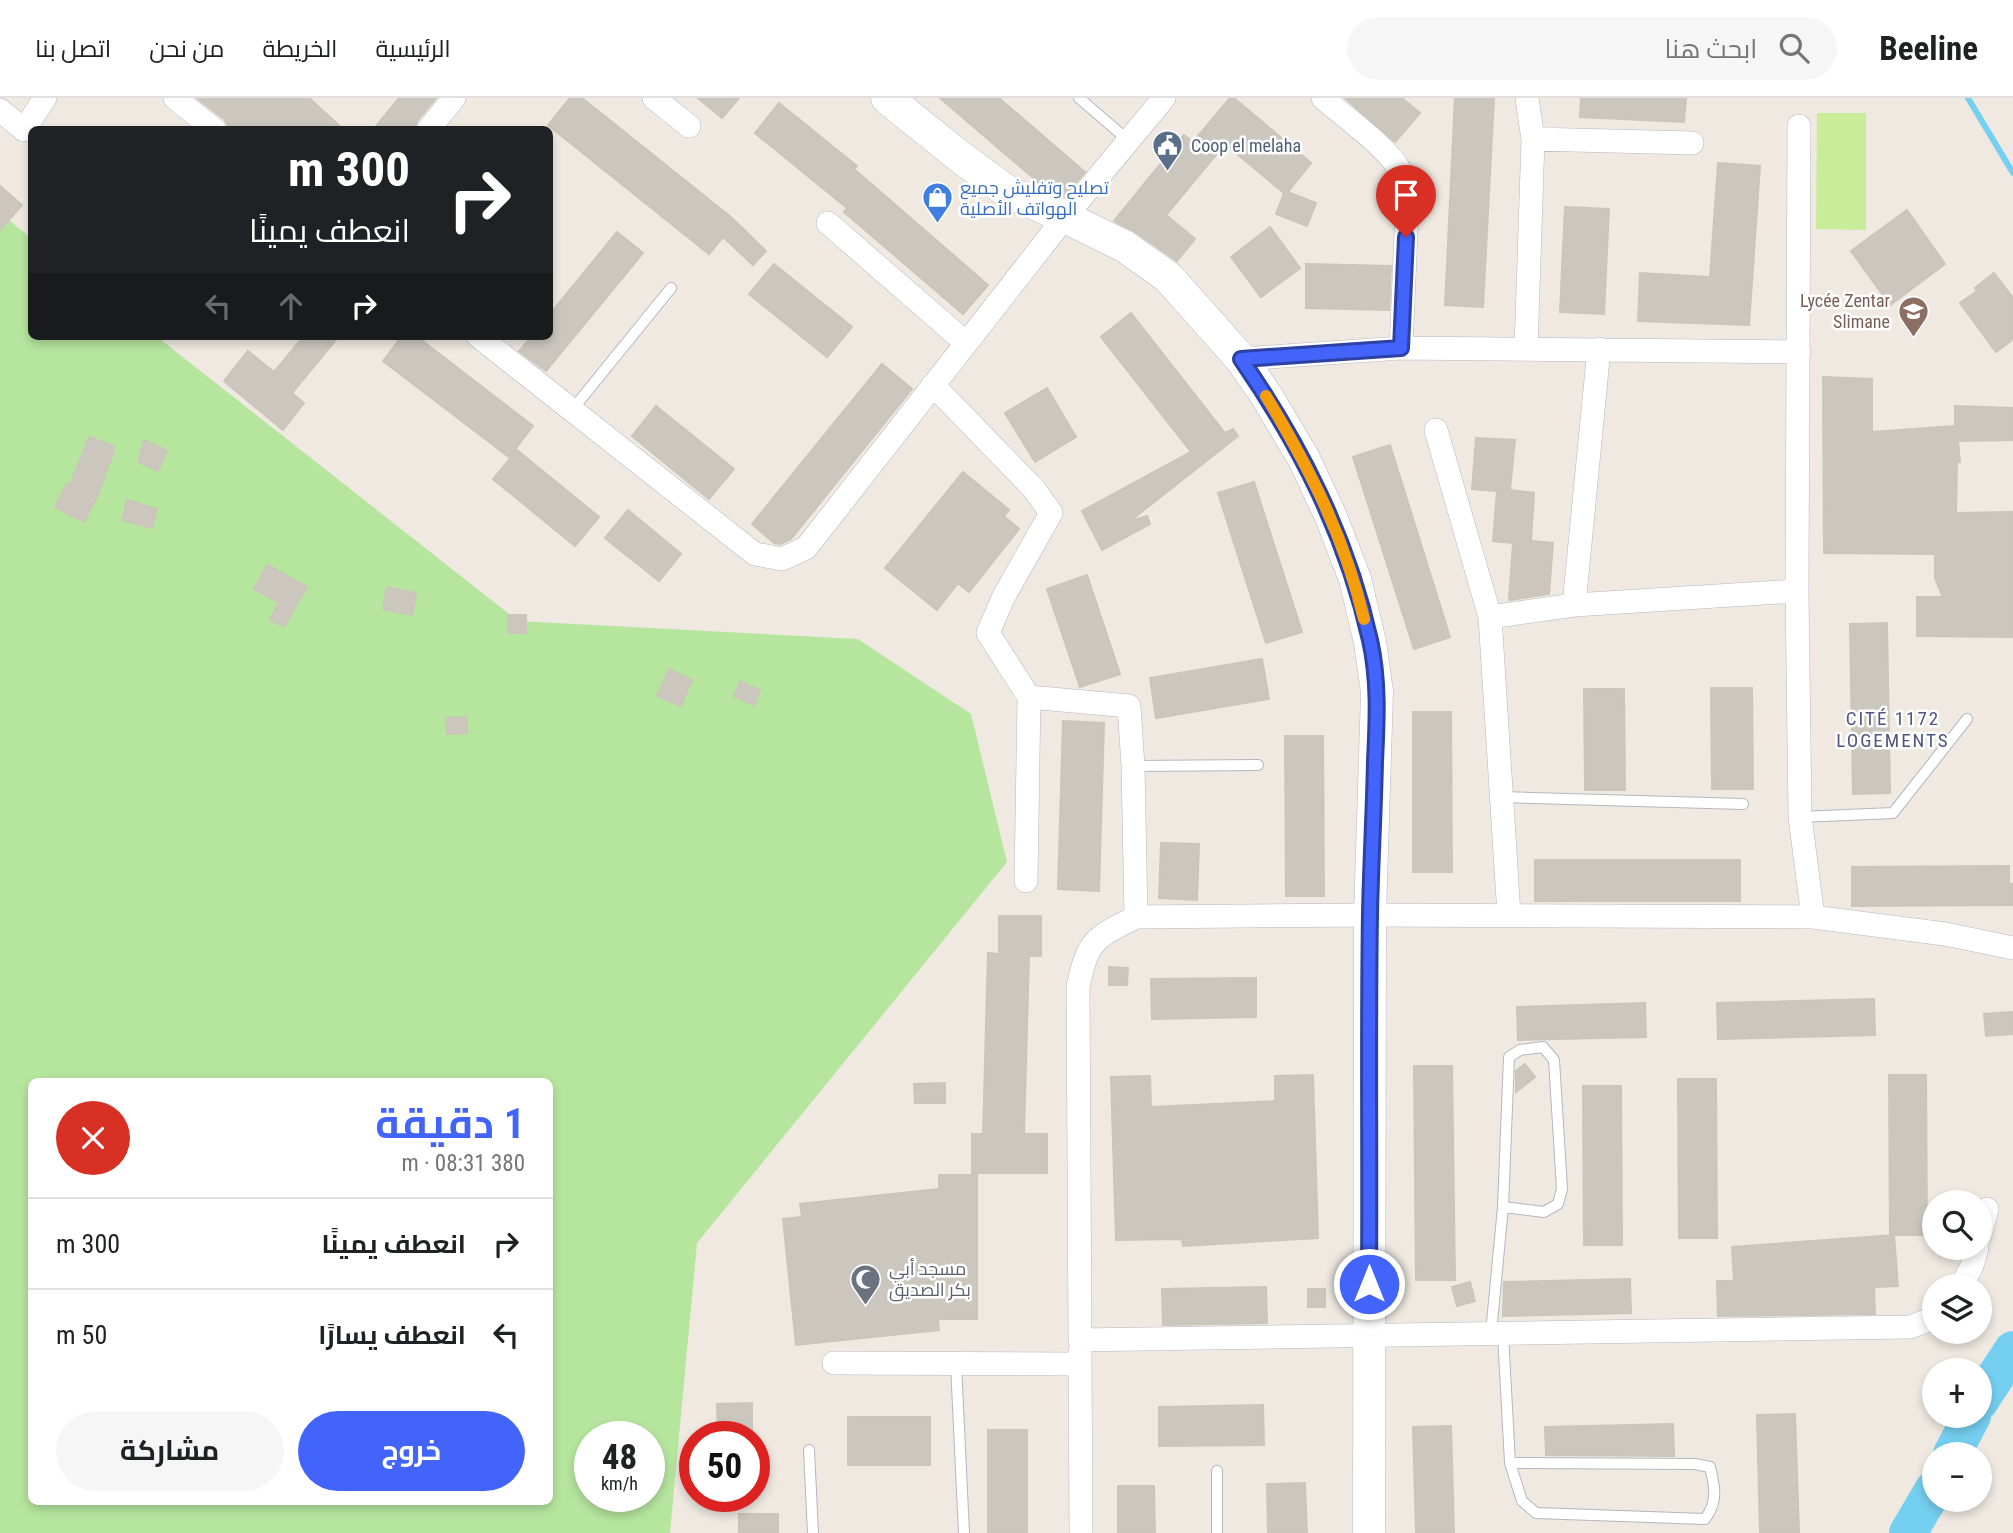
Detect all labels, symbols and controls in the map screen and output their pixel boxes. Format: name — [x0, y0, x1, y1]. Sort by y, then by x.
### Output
search box — [1347, 17, 1837, 80]
icon: search — [1775, 29, 1813, 67]
text: Beeline — [1879, 29, 1978, 68]
text: ابحث هنا — [1664, 34, 1757, 64]
text: اتصل بنا — [35, 35, 111, 63]
text: من نحن — [149, 35, 225, 63]
text: الخريطة — [263, 35, 337, 63]
text: الرئيسية — [375, 35, 451, 63]
public building icon: Coop el melaha — [1151, 129, 1185, 173]
place label: Coop el melaha — [1191, 135, 1301, 156]
text: 300 m — [288, 141, 410, 198]
icon: right — [434, 154, 525, 245]
pin — [1376, 165, 1436, 237]
icon: arrive — [1387, 176, 1425, 214]
place label: تصليح وتفليش جميع الهواتف الأصلية — [960, 177, 1109, 220]
shop icon: تصليح وتفليش جميع الهواتف الأصلية — [920, 181, 954, 225]
text: انعطف يمينًا — [249, 212, 410, 250]
icon: left — [199, 287, 237, 325]
icon: ahead — [272, 287, 310, 325]
icon: right — [345, 287, 383, 325]
place label: Lycée Zentar Slimane — [1800, 290, 1891, 332]
school or university icon: Lycée Zentar Slimane — [1896, 294, 1930, 338]
district label: CITÉ 1172 LOGEMENTS — [1836, 707, 1950, 752]
text: 1 دقيقة — [375, 1099, 525, 1148]
button: close — [56, 1101, 130, 1175]
text: 380 m · 08:31 — [401, 1150, 525, 1177]
map controls — [1922, 1190, 1992, 1512]
button: search — [1922, 1190, 1992, 1260]
icon: right — [487, 1225, 525, 1263]
text: 300 m — [56, 1229, 120, 1259]
text: انعطف يمينًا — [321, 1229, 466, 1259]
position arrow — [1332, 1247, 1406, 1321]
place label: مسجد أبي بكر الصديق — [889, 1258, 971, 1302]
mosque icon: مسجد أبي بكر الصديق — [849, 1262, 883, 1306]
button: layers — [1922, 1274, 1992, 1344]
icon: left — [487, 1316, 525, 1354]
text: 50 m — [56, 1320, 107, 1350]
text: انعطف يسارًا — [318, 1320, 466, 1350]
button: + — [1922, 1358, 1992, 1428]
button: مشاركة — [56, 1411, 284, 1491]
button: خروج — [298, 1411, 525, 1491]
speed limit sign: 50 — [679, 1421, 770, 1512]
text: 48 — [602, 1437, 637, 1478]
button: − — [1922, 1442, 1992, 1512]
text: km/h — [601, 1473, 638, 1494]

